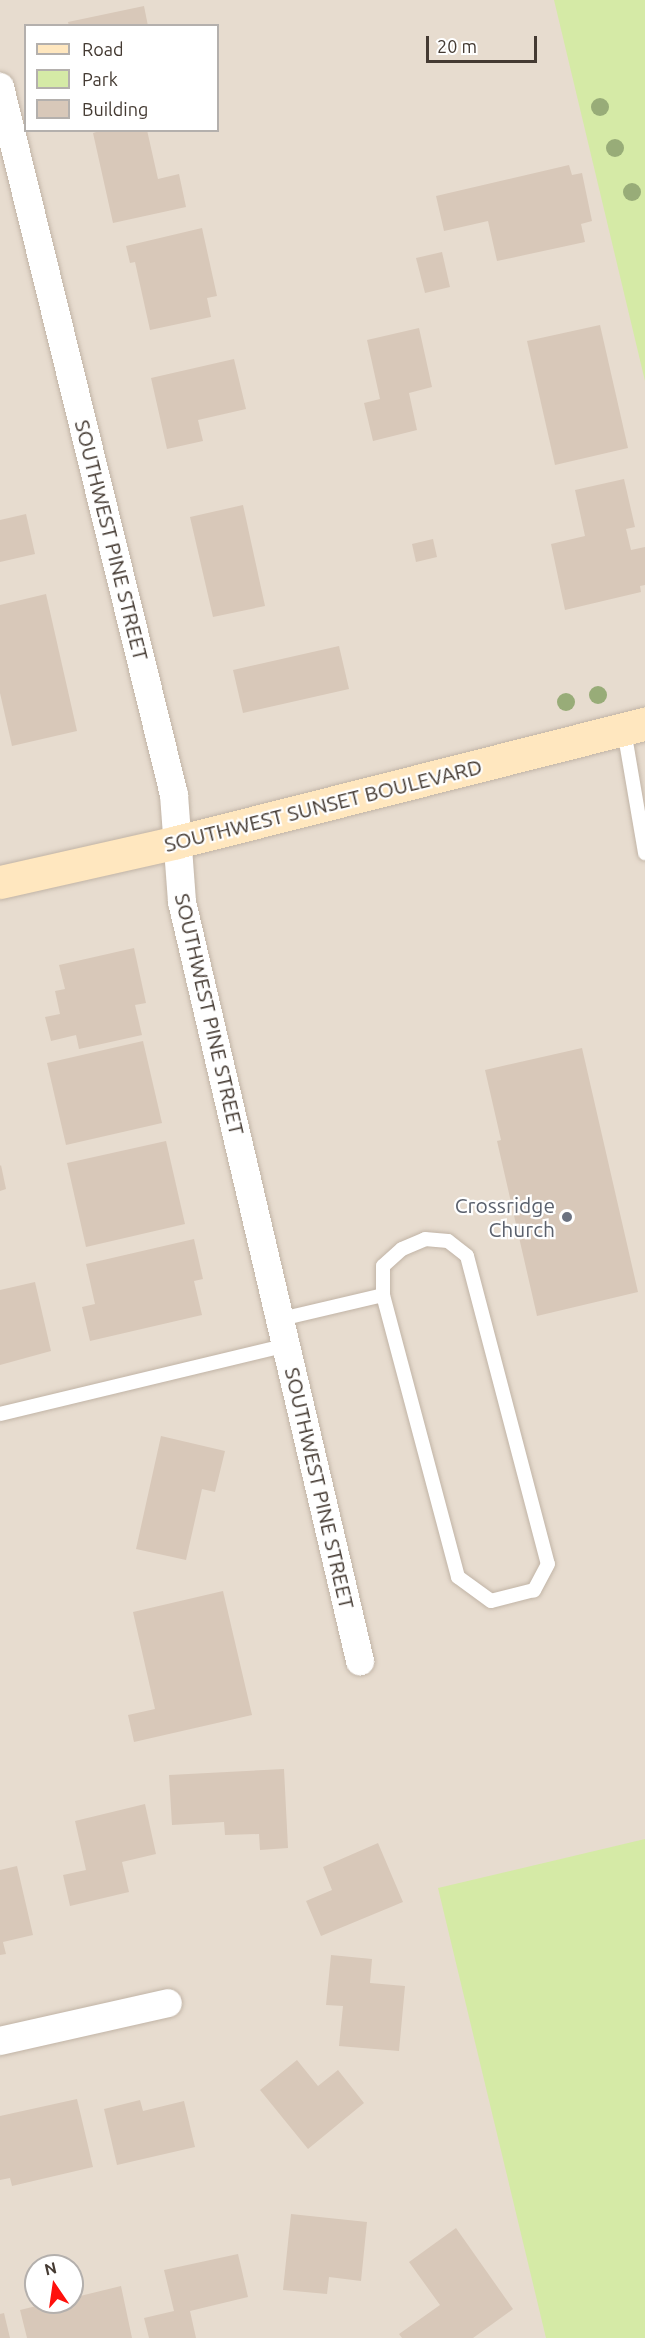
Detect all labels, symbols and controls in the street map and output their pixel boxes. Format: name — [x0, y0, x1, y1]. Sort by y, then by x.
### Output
legend — [24, 24, 219, 132]
scale bar — [429, 24, 540, 62]
text: 20 m — [437, 36, 477, 56]
text: Road — [82, 39, 124, 59]
text: Park — [82, 69, 118, 89]
text: Building — [82, 99, 148, 119]
street label: SOUTHWEST PINE STREET — [70, 417, 154, 663]
street label: SOUTHWEST SUNSET BOULEVARD — [162, 753, 484, 857]
street label: SOUTHWEST PINE STREET — [170, 891, 250, 1137]
place label: Crossridge Church — [455, 1192, 555, 1242]
marker: Crossridge Church — [560, 1210, 574, 1224]
street label: SOUTHWEST PINE STREET — [280, 1365, 360, 1611]
north arrow — [24, 2254, 84, 2314]
text: N — [43, 2258, 58, 2279]

